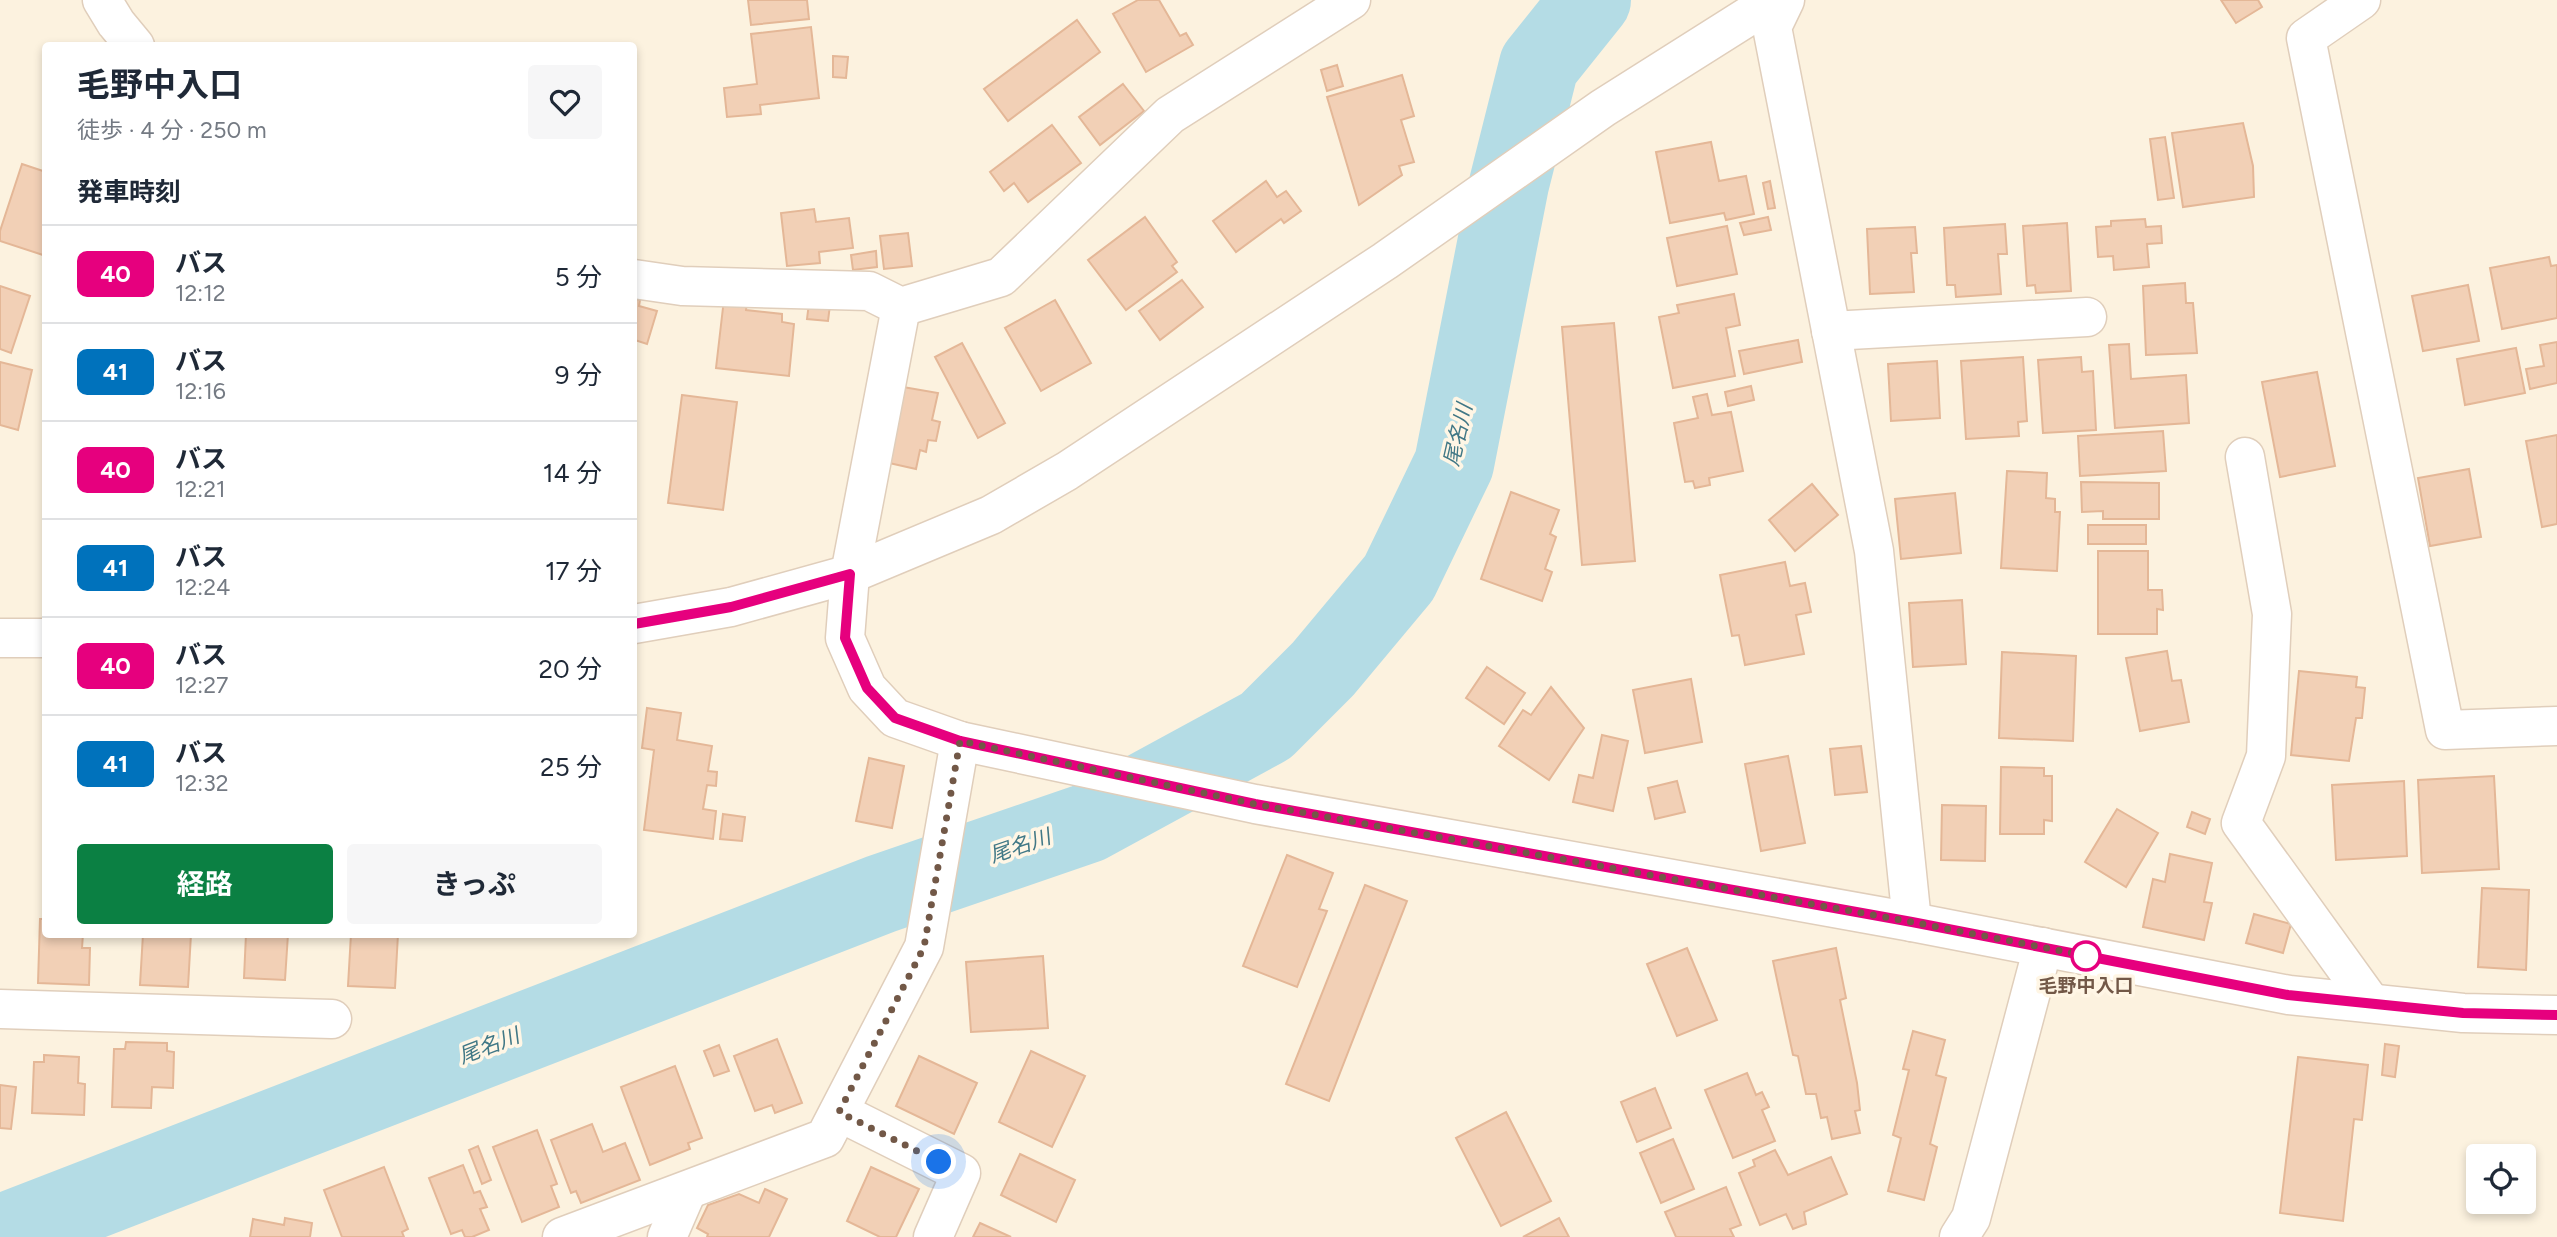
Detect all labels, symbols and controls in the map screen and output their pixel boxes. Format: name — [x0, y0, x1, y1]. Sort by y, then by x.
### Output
text: 毛野中入口 — [77, 65, 242, 104]
button: heart — [528, 65, 602, 139]
text: 徒歩 · 4 分 · 250 m — [77, 116, 266, 144]
text: 発車時刻 — [77, 176, 181, 208]
text: バス — [175, 247, 227, 279]
text: 40 — [100, 259, 131, 288]
text: 5 分 — [555, 261, 602, 293]
text: 12:12 — [175, 279, 226, 307]
text: バス — [175, 345, 227, 377]
text: 41 — [103, 357, 128, 386]
text: 9 分 — [555, 359, 602, 391]
text: 12:16 — [175, 377, 226, 405]
water label: 尾名川 — [1438, 399, 1477, 468]
text: バス — [175, 443, 227, 475]
text: 40 — [100, 455, 131, 484]
text: 14 分 — [543, 457, 602, 489]
text: 12:21 — [175, 475, 226, 503]
text: バス — [175, 541, 227, 573]
text: 41 — [103, 553, 128, 582]
text: 17 分 — [545, 555, 602, 587]
text: 12:24 — [175, 573, 230, 601]
text: バス — [175, 639, 227, 671]
text: 40 — [100, 651, 131, 680]
text: 20 分 — [538, 653, 602, 685]
text: 12:27 — [175, 671, 228, 699]
text: バス — [175, 737, 227, 769]
text: 41 — [103, 749, 128, 778]
text: 25 分 — [540, 751, 602, 783]
text: 12:32 — [175, 769, 229, 797]
water label: 尾名川 — [986, 823, 1056, 868]
button: 経路 — [77, 844, 333, 924]
button: きっぷ — [347, 844, 602, 924]
marker: 毛野中入口 — [2071, 941, 2101, 971]
place label: 毛野中入口 — [2038, 974, 2134, 997]
water label: 尾名川 — [455, 1022, 525, 1068]
your location — [921, 1144, 956, 1179]
map controls — [2466, 1144, 2536, 1214]
button: locate — [2466, 1144, 2536, 1214]

